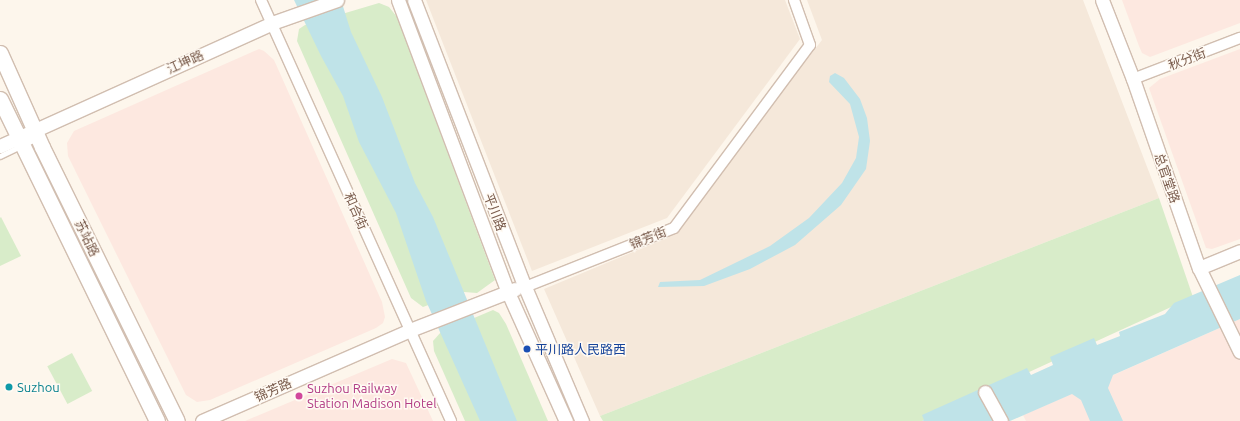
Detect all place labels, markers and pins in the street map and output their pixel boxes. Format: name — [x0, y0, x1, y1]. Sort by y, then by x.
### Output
place label: 平川路人民路西 — [535, 341, 626, 357]
marker: 平川路人民路西 — [522, 344, 532, 354]
place label: Suzhou — [17, 379, 60, 395]
place label: Suzhou Railway Station Madison Hotel — [307, 381, 437, 412]
marker: Suzhou — [4, 382, 14, 392]
marker: Suzhou Railway Station Madison Hotel — [294, 391, 304, 401]

